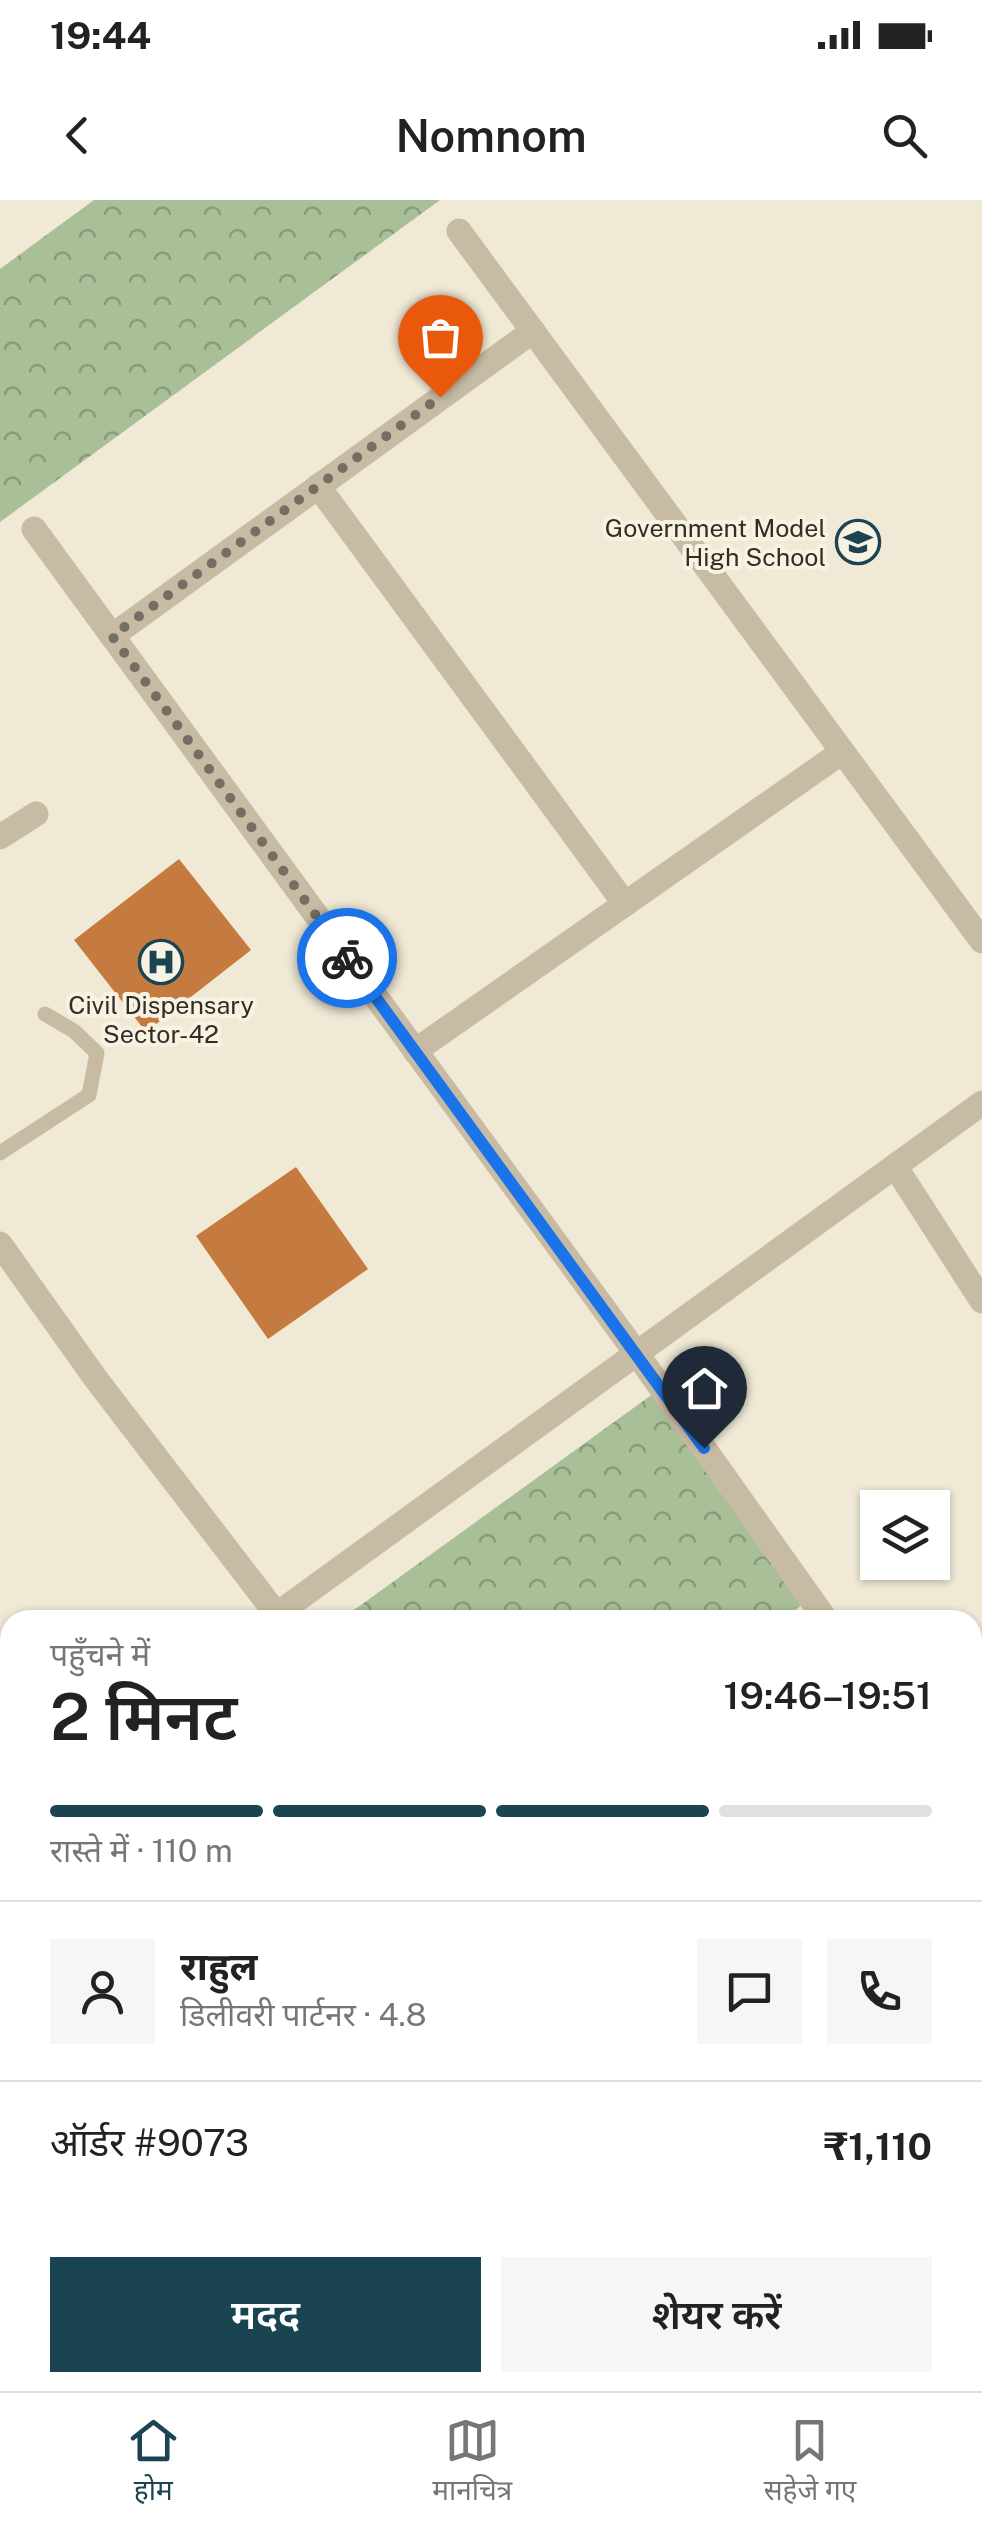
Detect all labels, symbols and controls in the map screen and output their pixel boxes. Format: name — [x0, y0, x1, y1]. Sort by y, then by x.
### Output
text: 19:44 — [50, 13, 151, 58]
icon: back — [50, 108, 105, 163]
icon: search — [877, 108, 932, 163]
text: Nomnom — [395, 109, 587, 162]
pin — [398, 295, 483, 398]
icon: bag — [413, 310, 468, 365]
place label: Government Model High School — [605, 513, 826, 572]
school or university icon: Government Model High School — [835, 519, 881, 565]
courier — [297, 908, 397, 1008]
icon: bike — [320, 931, 375, 986]
hospital icon: Civil Dispensary Sector-42 — [138, 939, 184, 985]
place label: Civil Dispensary Sector-42 — [68, 990, 254, 1049]
pin — [662, 1346, 747, 1449]
icon: home — [677, 1361, 732, 1416]
map controls — [860, 1490, 950, 1580]
button: layers — [860, 1490, 950, 1580]
text: पहुँचने में — [50, 1636, 150, 1673]
text: 19:46–19:51 — [724, 1673, 932, 1718]
text: 2 मिनट — [50, 1678, 237, 1755]
text: रास्ते में · 110 m — [50, 1832, 233, 1869]
button: person — [50, 1939, 155, 2044]
button: chat — [697, 1939, 802, 2044]
button: phone — [827, 1939, 932, 2044]
text: राहुल — [180, 1944, 257, 1989]
text: डिलीवरी पार्टनर · 4.8 — [180, 1996, 427, 2033]
text: ऑर्डर #9073 — [50, 2120, 249, 2165]
text: ₹1,110 — [824, 2124, 932, 2169]
button: मदद — [50, 2257, 481, 2372]
button: शेयर करें — [501, 2257, 932, 2372]
tab: होम — [126, 2413, 181, 2511]
tab: मानचित्र — [432, 2413, 512, 2511]
tab: सहेजे गए — [764, 2413, 856, 2511]

